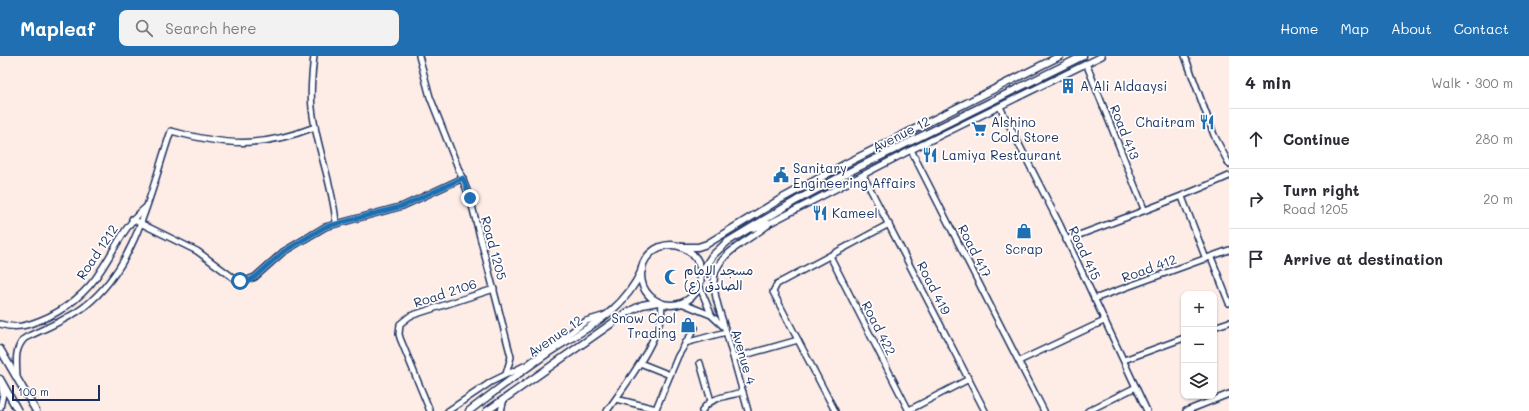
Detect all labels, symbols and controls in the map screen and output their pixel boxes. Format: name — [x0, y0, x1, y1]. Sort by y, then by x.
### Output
search box — [119, 10, 399, 46]
text: Mapleaf — [20, 16, 95, 41]
icon: search — [133, 17, 155, 39]
text: Search here — [165, 18, 257, 38]
text: Home — [1280, 19, 1318, 38]
text: Map — [1340, 19, 1369, 38]
text: About — [1391, 19, 1432, 38]
text: Contact — [1454, 19, 1509, 38]
text: 4 min — [1245, 71, 1291, 93]
text: Walk · 300 m — [1431, 74, 1513, 91]
building icon: A Ali Aldaaysi — [1059, 77, 1077, 95]
place label: A Ali Aldaaysi — [1080, 77, 1167, 94]
street label: Road 413 — [1107, 102, 1144, 162]
street label: Avenue 12 — [869, 112, 932, 155]
place label: Alshino Cold Store — [991, 113, 1059, 145]
place label: Chaitram — [1136, 113, 1195, 130]
restaurant icon: Chaitram — [1198, 113, 1216, 131]
supermarket icon: Alshino Cold Store — [970, 120, 988, 138]
icon: ahead — [1245, 128, 1267, 150]
text: Continue — [1283, 129, 1350, 149]
text: 280 m — [1475, 130, 1513, 147]
restaurant icon: Lamiya Restaurant — [921, 146, 939, 164]
place label: Lamiya Restaurant — [942, 146, 1062, 163]
place label: Sanitary Engineering Affairs — [793, 159, 916, 191]
public building icon: Sanitary Engineering Affairs — [772, 166, 790, 184]
text: Turn right — [1283, 180, 1360, 200]
icon: right — [1245, 188, 1267, 210]
route end — [461, 189, 479, 207]
text: 20 m — [1483, 190, 1513, 207]
text: Road 1205 — [1283, 200, 1348, 217]
restaurant icon: Kameel — [811, 204, 829, 222]
place label: Kameel — [832, 204, 878, 221]
street label: Road 1205 — [478, 214, 511, 282]
street label: Road 1212 — [72, 221, 121, 282]
street label: Road 417 — [955, 221, 996, 280]
shop icon: Scrap — [1015, 222, 1033, 240]
street label: Road 415 — [1066, 223, 1105, 282]
place label: Scrap — [1005, 240, 1043, 257]
icon: arrive — [1245, 248, 1267, 270]
text: Arrive at destination — [1283, 249, 1443, 269]
street label: Road 412 — [1119, 250, 1179, 285]
street label: Road 419 — [914, 258, 955, 318]
place label: مسجد الإمام الصادق (ع) — [684, 261, 753, 295]
mosque icon: مسجد الإمام الصادق (ع) — [663, 268, 681, 286]
route start — [231, 272, 249, 290]
street label: Road 2106 — [411, 274, 479, 311]
map controls — [1181, 291, 1217, 399]
button: + — [1181, 291, 1217, 327]
street label: Road 422 — [859, 298, 900, 358]
place label: Snow Cool Trading — [612, 309, 676, 341]
street label: Avenue 12 — [524, 311, 585, 360]
shop icon: Snow Cool Trading — [679, 316, 697, 334]
street label: Avenue 4 — [728, 327, 761, 387]
button: − — [1181, 327, 1217, 363]
button: layers — [1181, 363, 1217, 399]
scale bar — [12, 383, 100, 402]
text: 100 m — [18, 384, 49, 399]

